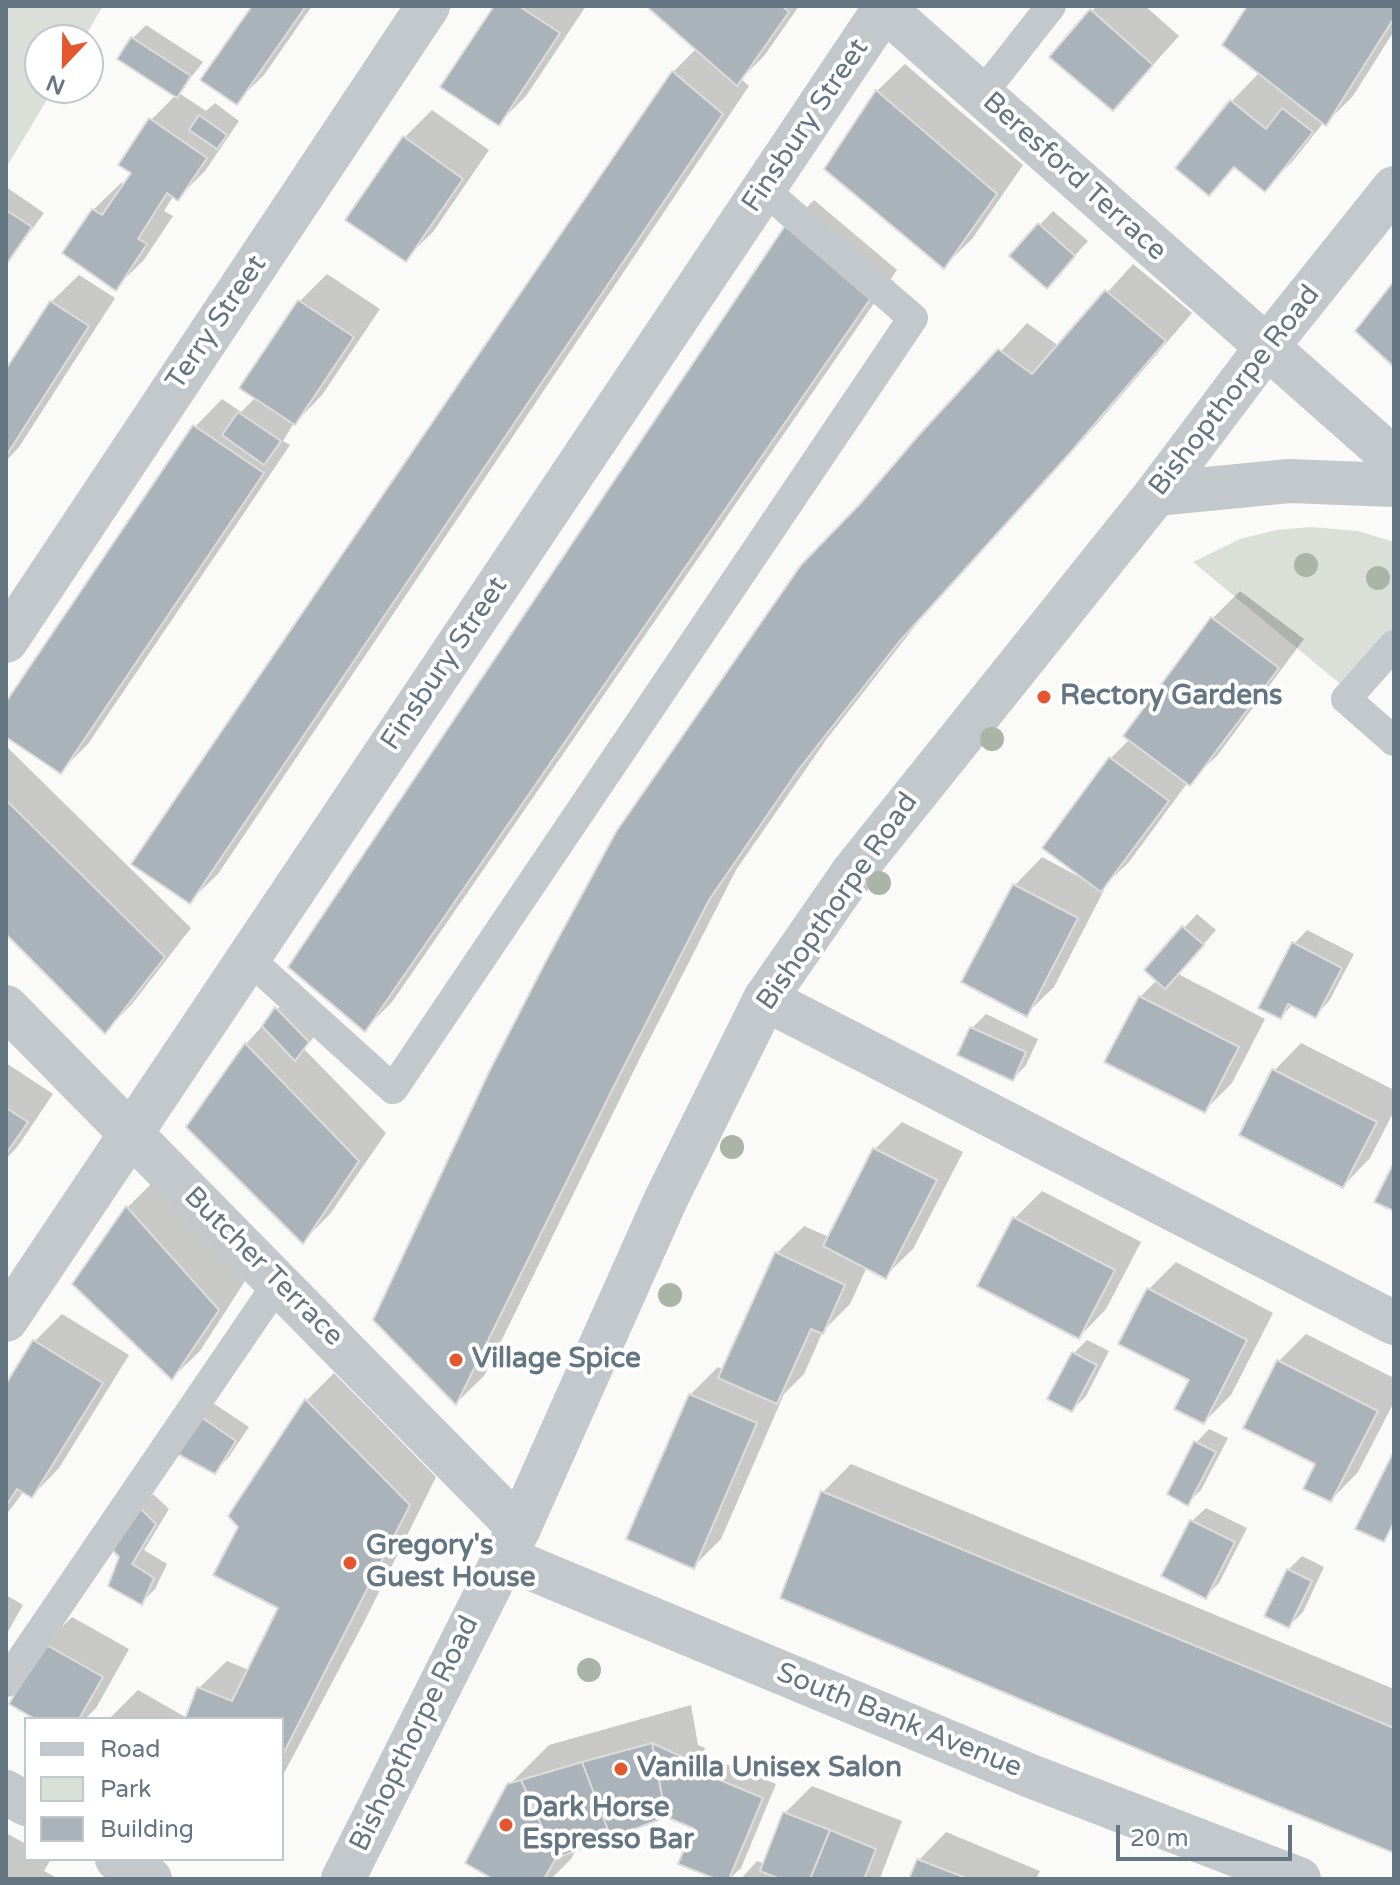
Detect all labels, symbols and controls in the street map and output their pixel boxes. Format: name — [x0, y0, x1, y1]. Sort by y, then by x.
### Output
north arrow — [24, 24, 104, 104]
street label: Finsbury Street — [736, 33, 876, 219]
text: N — [43, 69, 69, 100]
street label: Beresford Terrace — [975, 86, 1173, 268]
street label: Terry Street — [160, 249, 274, 397]
street label: Bishopthorpe Road — [1142, 279, 1328, 503]
street label: Finsbury Street — [375, 571, 515, 757]
place label: Rectory Gardens — [1060, 680, 1283, 714]
marker: Rectory Gardens — [1035, 688, 1053, 706]
street label: Bishopthorpe Road — [750, 787, 926, 1017]
street label: Butcher Terrace — [176, 1180, 350, 1354]
place label: Village Spice — [472, 1343, 641, 1377]
marker: Village Spice — [447, 1351, 465, 1369]
place label: Gregory's Guest House — [366, 1530, 536, 1596]
marker: Gregory's Guest House — [341, 1554, 359, 1572]
street label: Bishopthorpe Road — [343, 1611, 487, 1857]
street label: South Bank Avenue — [772, 1656, 1026, 1786]
legend — [24, 1717, 284, 1861]
text: Road — [100, 1735, 160, 1764]
place label: Vanilla Unisex Salon — [637, 1752, 902, 1786]
marker: Vanilla Unisex Salon — [612, 1760, 630, 1778]
text: Park — [100, 1775, 151, 1804]
place label: Dark Horse Espresso Bar — [522, 1792, 694, 1858]
scale bar — [1120, 1809, 1296, 1859]
text: Building — [100, 1815, 194, 1844]
marker: Dark Horse Espresso Bar — [497, 1816, 515, 1834]
text: 20 m — [1130, 1824, 1188, 1853]

